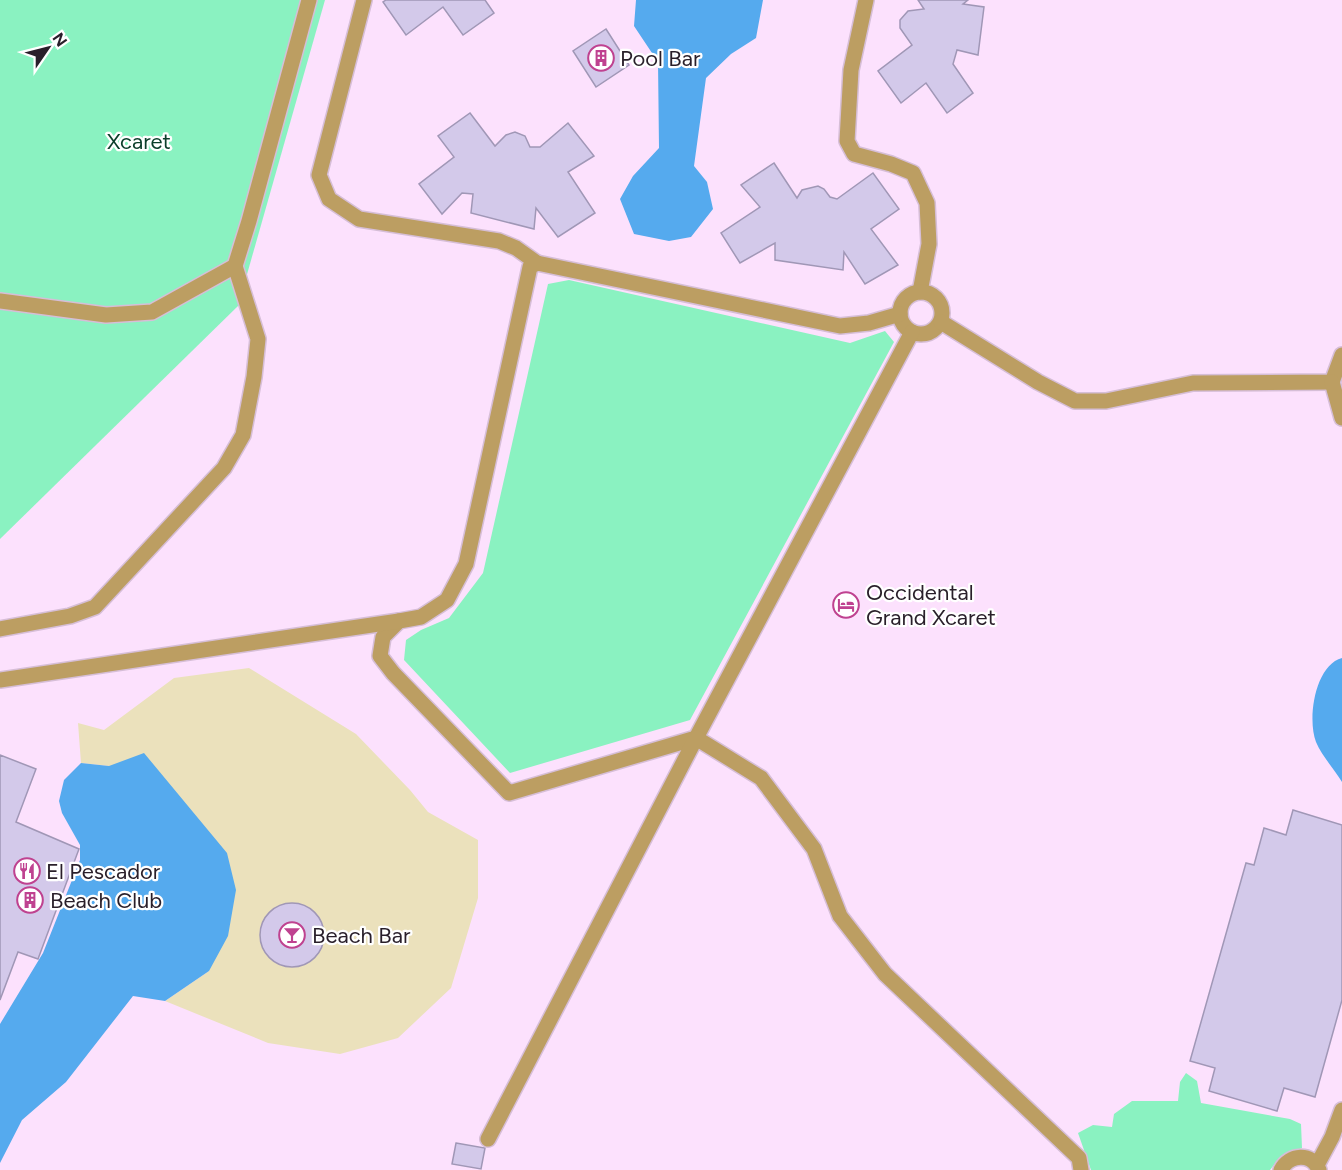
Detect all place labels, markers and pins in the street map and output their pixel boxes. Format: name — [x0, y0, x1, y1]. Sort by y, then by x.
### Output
building icon: Pool Bar — [586, 43, 616, 73]
place label: Pool Bar — [620, 45, 701, 72]
place label: Occidental Grand Xcaret — [866, 579, 996, 631]
hotel icon: Occidental Grand Xcaret — [831, 590, 861, 620]
restaurant icon: El Pescador — [12, 856, 42, 886]
place label: El Pescador — [46, 858, 161, 885]
building icon: Beach Club — [15, 885, 45, 915]
place label: Beach Club — [50, 887, 162, 914]
bar icon: Beach Bar — [277, 920, 307, 950]
place label: Beach Bar — [312, 922, 411, 949]

